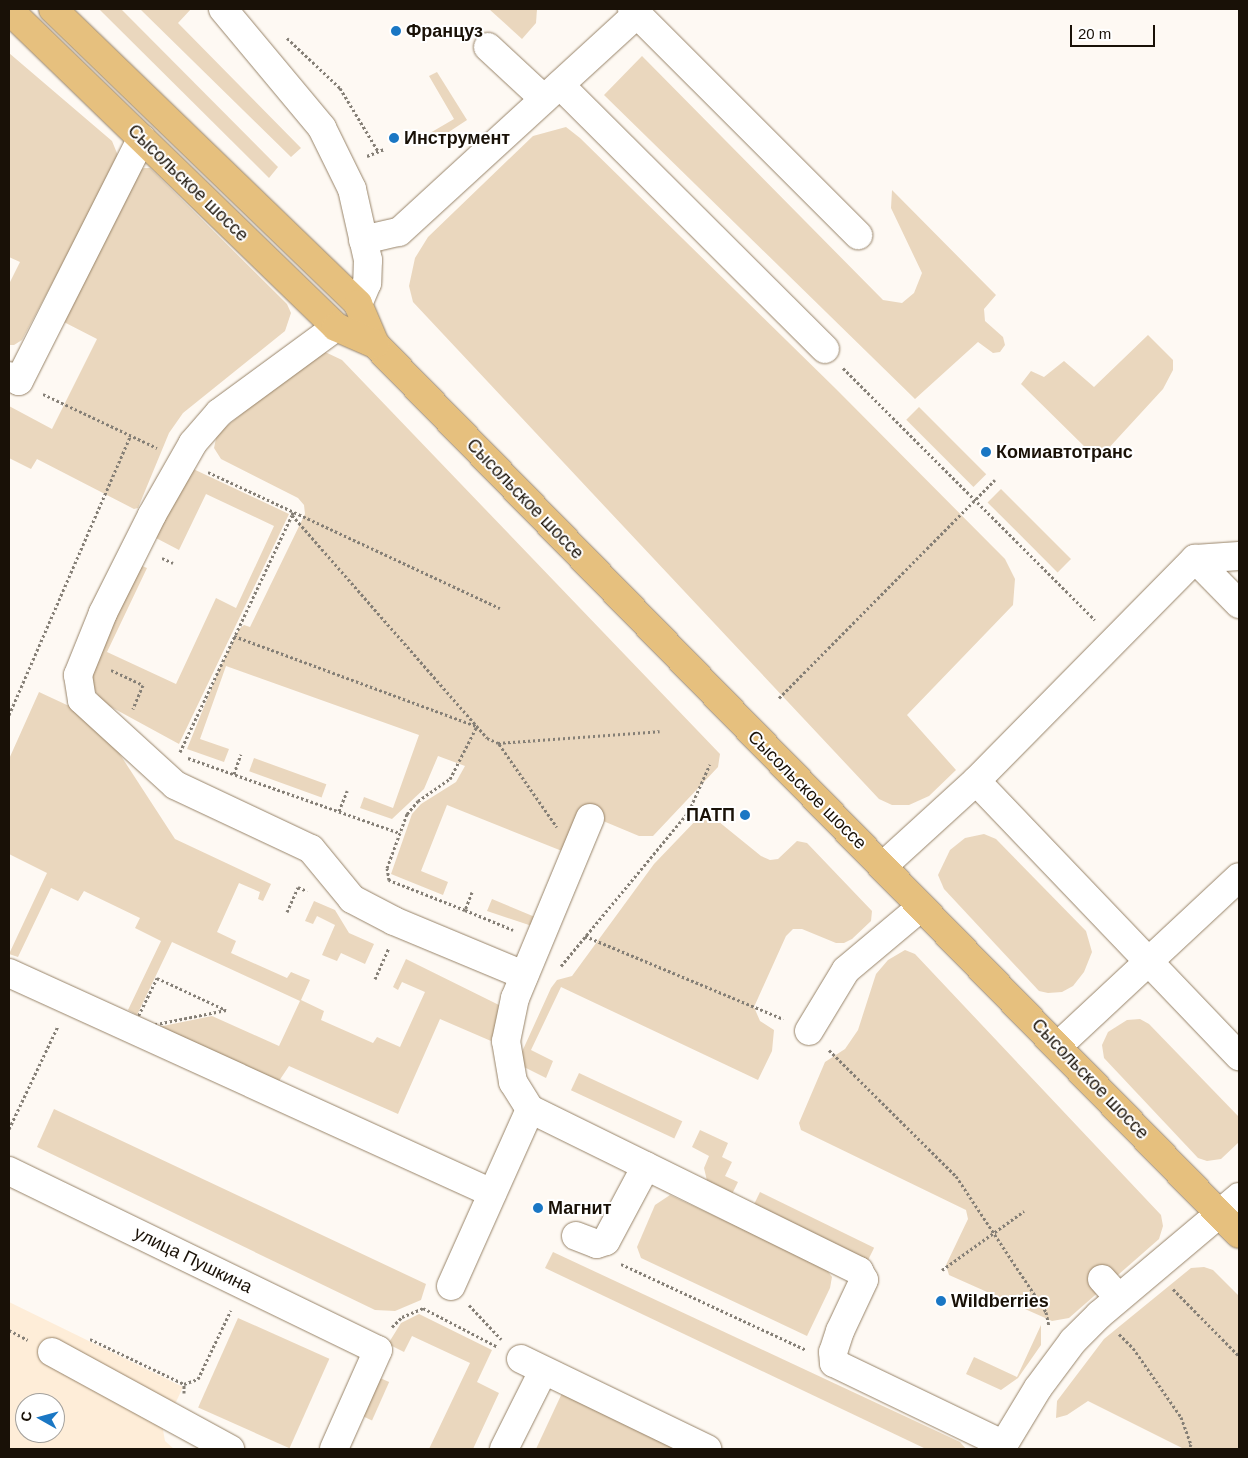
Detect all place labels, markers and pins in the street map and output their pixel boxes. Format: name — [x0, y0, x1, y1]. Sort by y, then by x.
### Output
place label: Француз — [406, 20, 483, 42]
marker: Француз — [390, 25, 402, 37]
place label: Инструмент — [404, 127, 510, 149]
marker: Инструмент — [388, 132, 400, 144]
place label: Комиавтотранс — [996, 441, 1133, 463]
marker: Комиавтотранс — [980, 446, 992, 458]
place label: ПАТП — [686, 804, 735, 826]
marker: ПАТП — [739, 809, 751, 821]
place label: Магнит — [548, 1197, 611, 1219]
marker: Магнит — [532, 1202, 544, 1214]
place label: Wildberries — [951, 1290, 1049, 1312]
marker: Wildberries — [935, 1295, 947, 1307]

